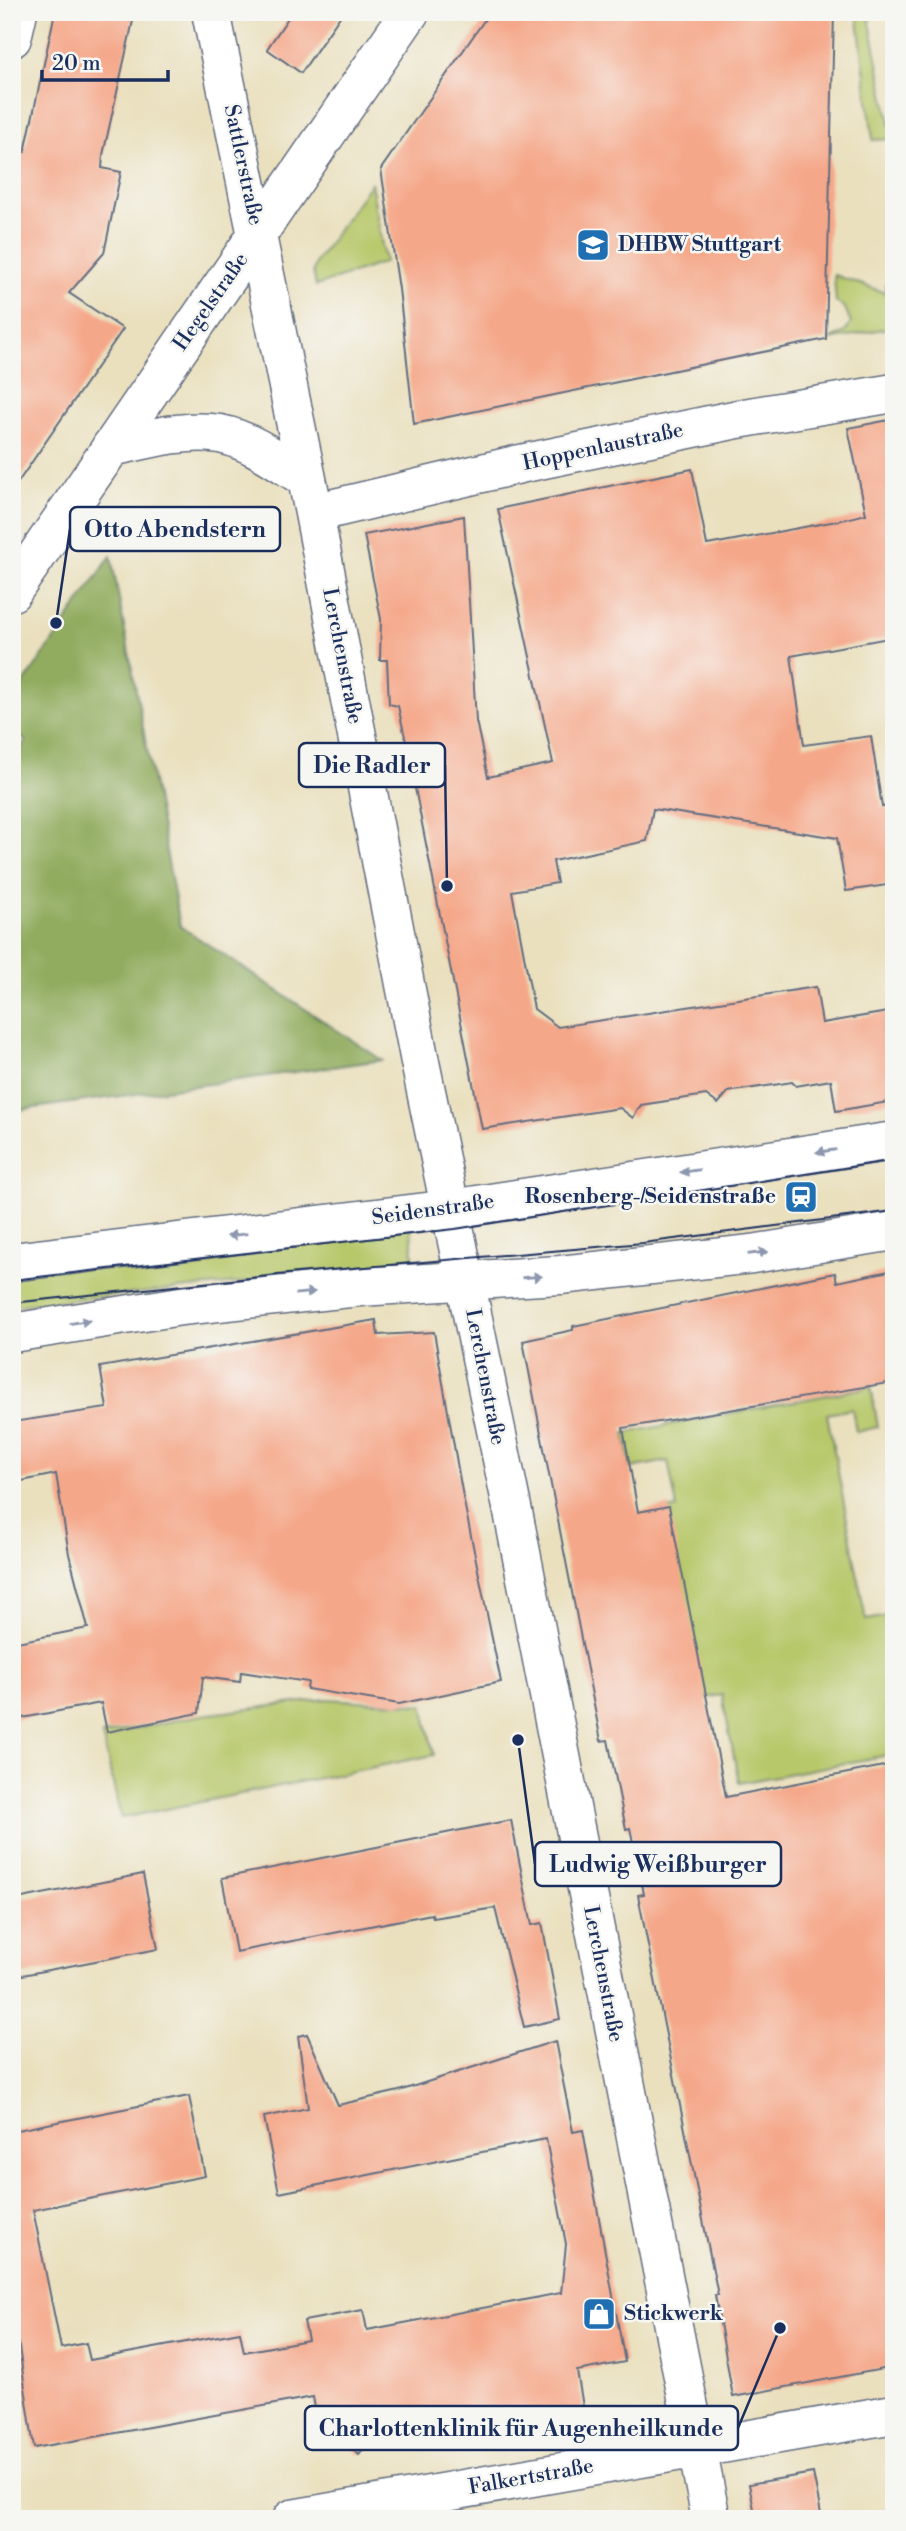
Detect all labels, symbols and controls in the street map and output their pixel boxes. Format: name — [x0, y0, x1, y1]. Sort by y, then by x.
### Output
scale bar — [42, 38, 168, 82]
text: 20 m — [52, 51, 101, 77]
street label: Sattlerstraße — [218, 102, 268, 228]
school or university icon: DHBW Stuttgart — [574, 226, 612, 264]
place label: DHBW Stuttgart — [618, 232, 782, 258]
street label: Hegelstraße — [168, 248, 254, 356]
street label: Hoppenlaustraße — [520, 417, 686, 477]
callout: Otto Abendstern — [70, 507, 280, 551]
text: Otto Abendstern — [84, 516, 266, 544]
street label: Lerchenstraße — [316, 586, 368, 726]
callout: Die Radler — [299, 743, 445, 787]
text: Die Radler — [313, 752, 431, 780]
one-way arrow — [815, 1146, 837, 1157]
one-way arrow — [679, 1165, 701, 1176]
station icon: Rosenberg-/Seidenstraße — [782, 1178, 820, 1216]
place label: Rosenberg-/Seidenstraße — [525, 1184, 776, 1210]
street label: Seidenstraße — [370, 1189, 496, 1231]
one-way arrow — [226, 1229, 248, 1240]
one-way arrow — [747, 1247, 769, 1258]
one-way arrow — [521, 1271, 543, 1282]
one-way arrow — [294, 1287, 316, 1298]
street label: Lerchenstraße — [459, 1307, 511, 1447]
one-way arrow — [69, 1316, 91, 1327]
callout: Ludwig Weißburger — [535, 1842, 781, 1886]
text: Ludwig Weißburger — [549, 1851, 767, 1879]
street label: Lerchenstraße — [577, 1904, 629, 2044]
shop icon: Stickwerk — [580, 2295, 618, 2333]
place label: Stickwerk — [624, 2301, 724, 2327]
callout: Charlottenklinik für Augenheilkunde — [305, 2406, 738, 2450]
text: Charlottenklinik für Augenheilkunde — [319, 2415, 723, 2443]
street label: Falkertstraße — [466, 2453, 596, 2501]

